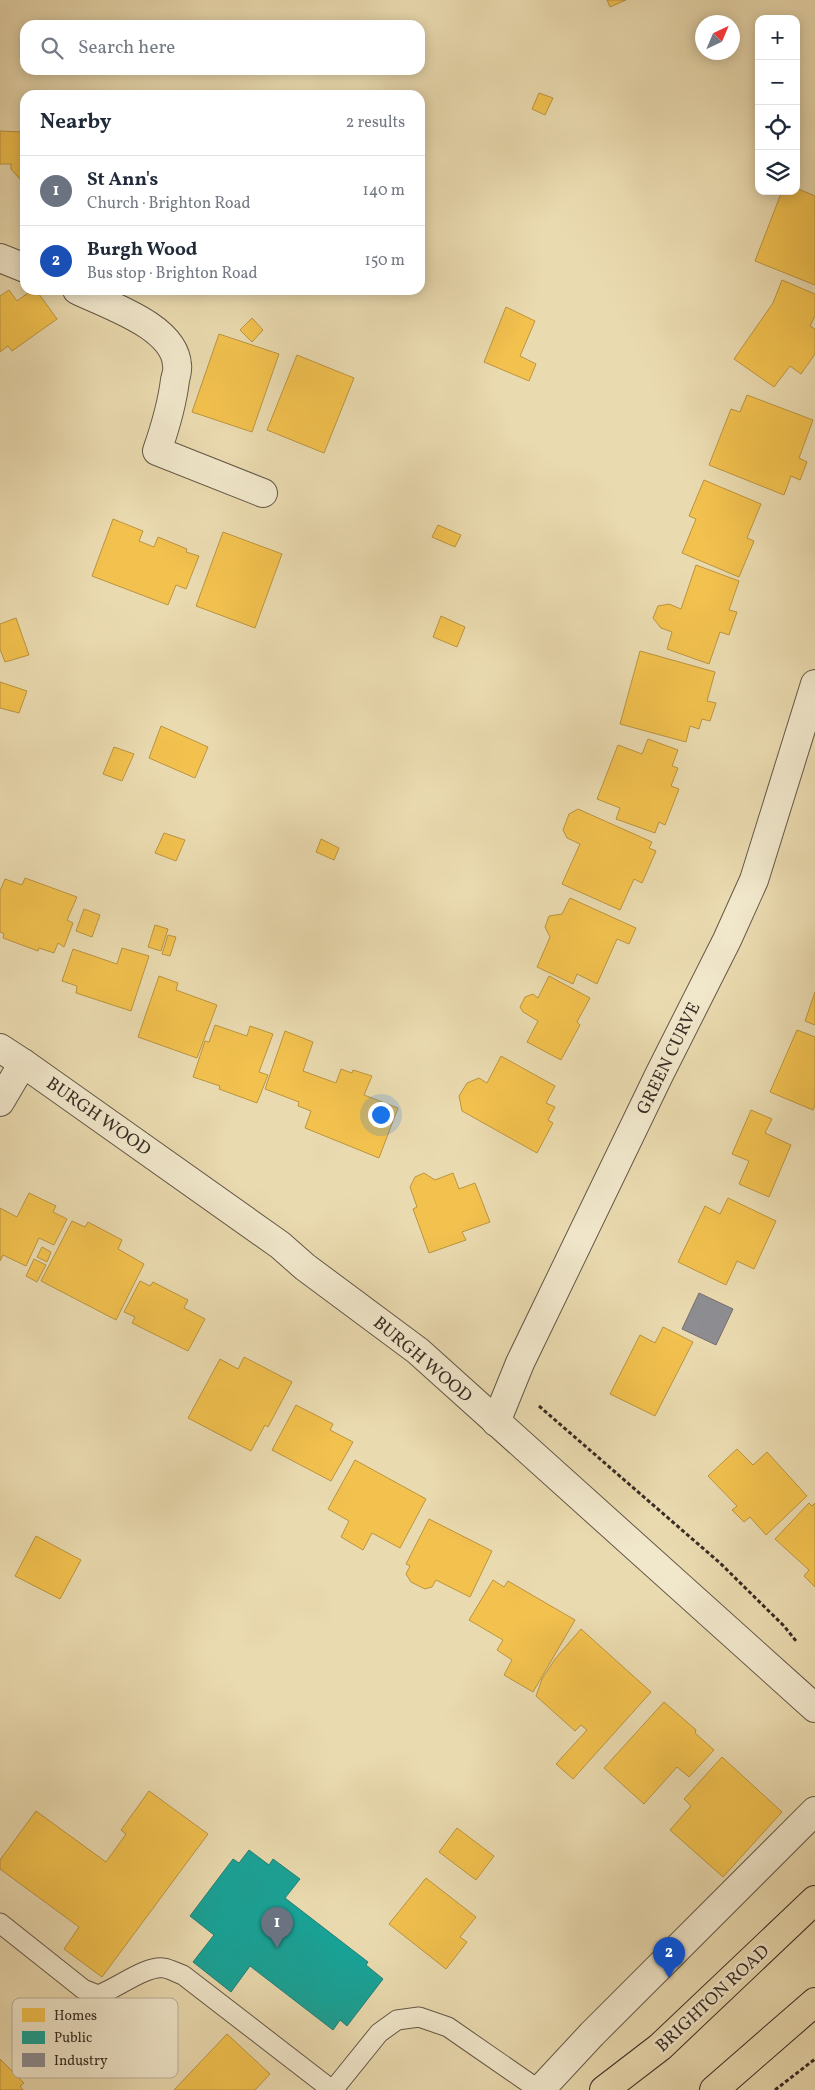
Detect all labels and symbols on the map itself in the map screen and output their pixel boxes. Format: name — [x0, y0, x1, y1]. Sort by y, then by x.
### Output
north arrow — [695, 15, 740, 60]
street label: GREEN CURVE — [631, 998, 707, 1119]
street label: BURGH WOOD — [41, 1072, 156, 1163]
your location — [368, 1102, 394, 1128]
street label: BURGH WOOD — [367, 1311, 477, 1409]
pin: 1 — [261, 1907, 293, 1948]
pin: 2 — [653, 1937, 685, 1978]
street label: BRIGHTON ROAD — [651, 1940, 776, 2059]
legend — [12, 1998, 178, 2078]
text: Homes — [54, 2007, 97, 2026]
text: Public — [54, 2029, 92, 2048]
text: Industry — [54, 2052, 108, 2071]

